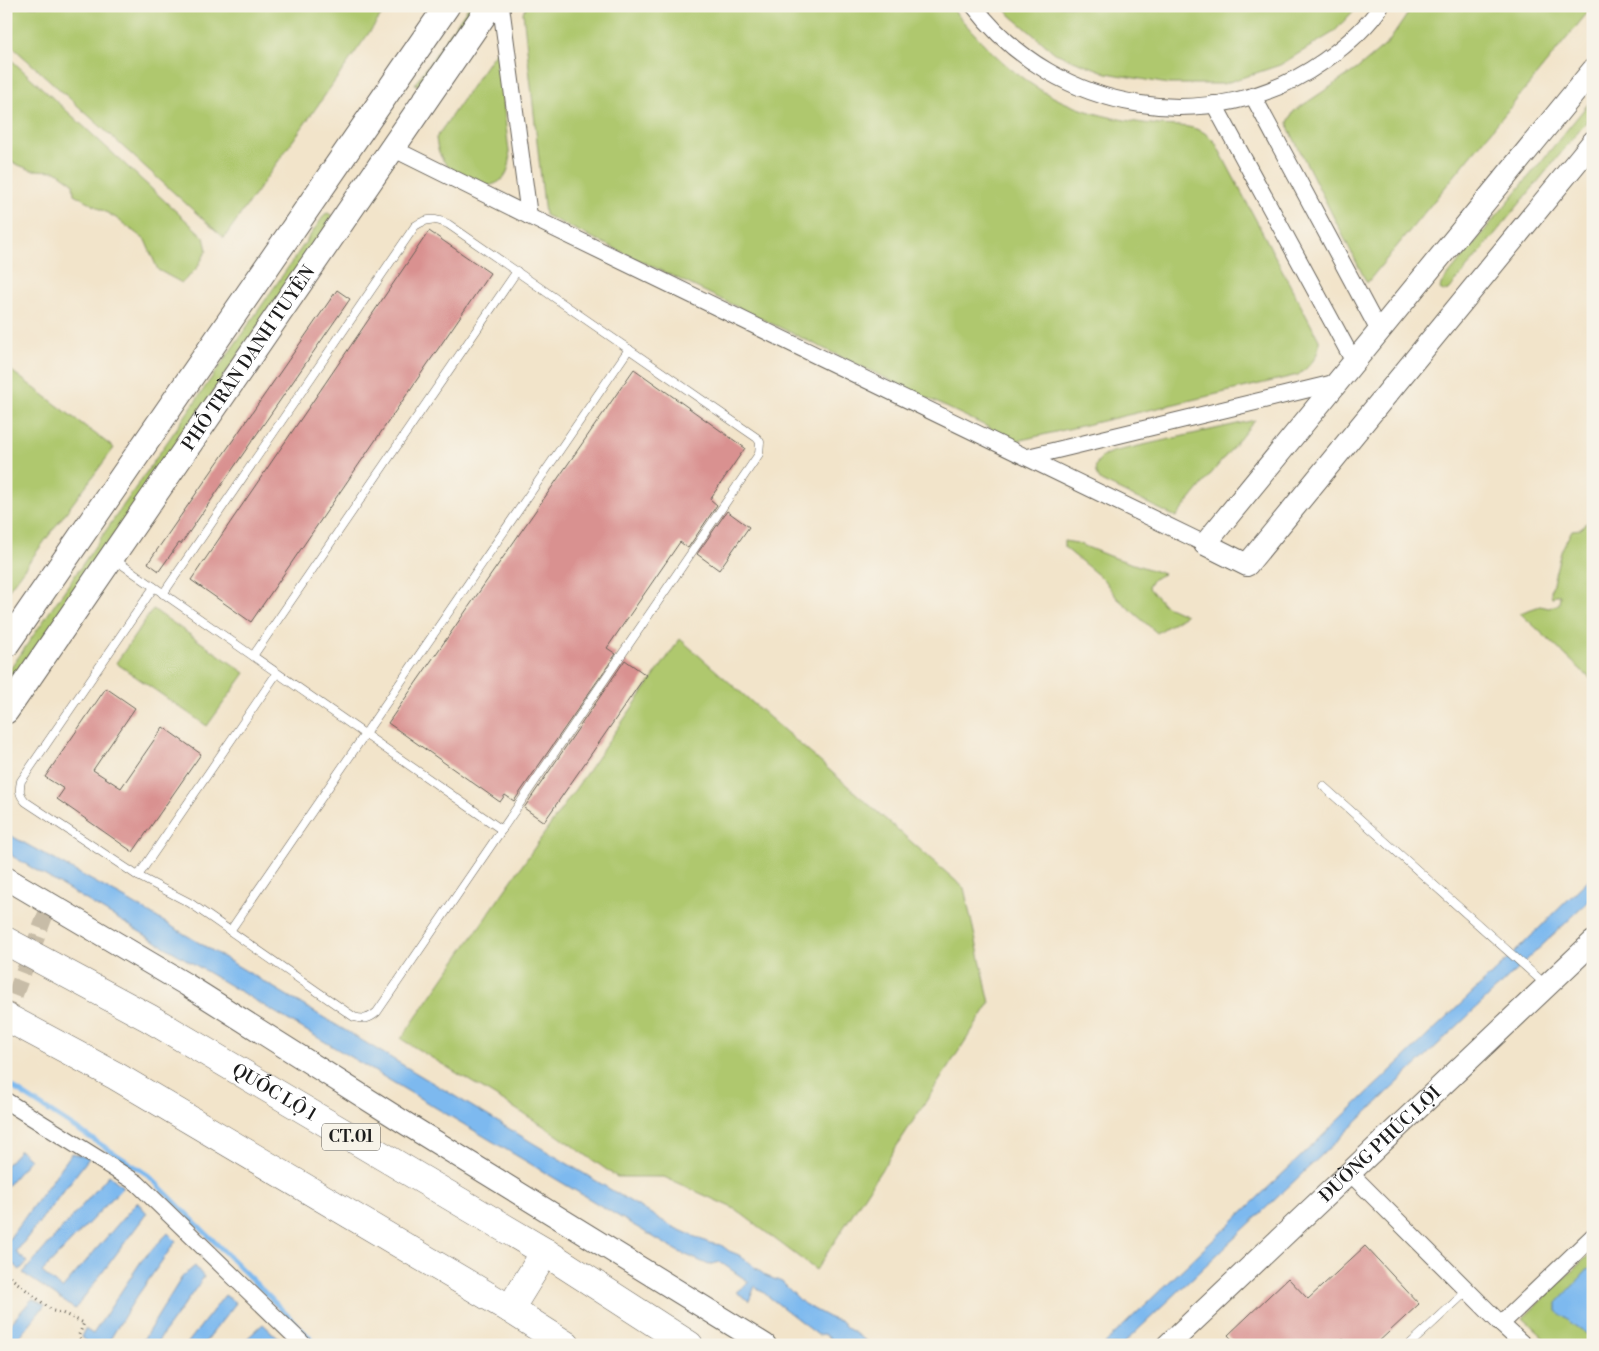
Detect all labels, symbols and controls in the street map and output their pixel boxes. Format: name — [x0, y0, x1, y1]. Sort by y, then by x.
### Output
street label: PHỐ TRẦN DANH TUYÊN — [177, 261, 320, 455]
street label: QUỐC LỘ 1 — [228, 1058, 321, 1126]
street label: ĐƯỜNG PHÚC LỢI — [1314, 1081, 1446, 1207]
road number: CT.01 — [322, 1124, 380, 1150]

